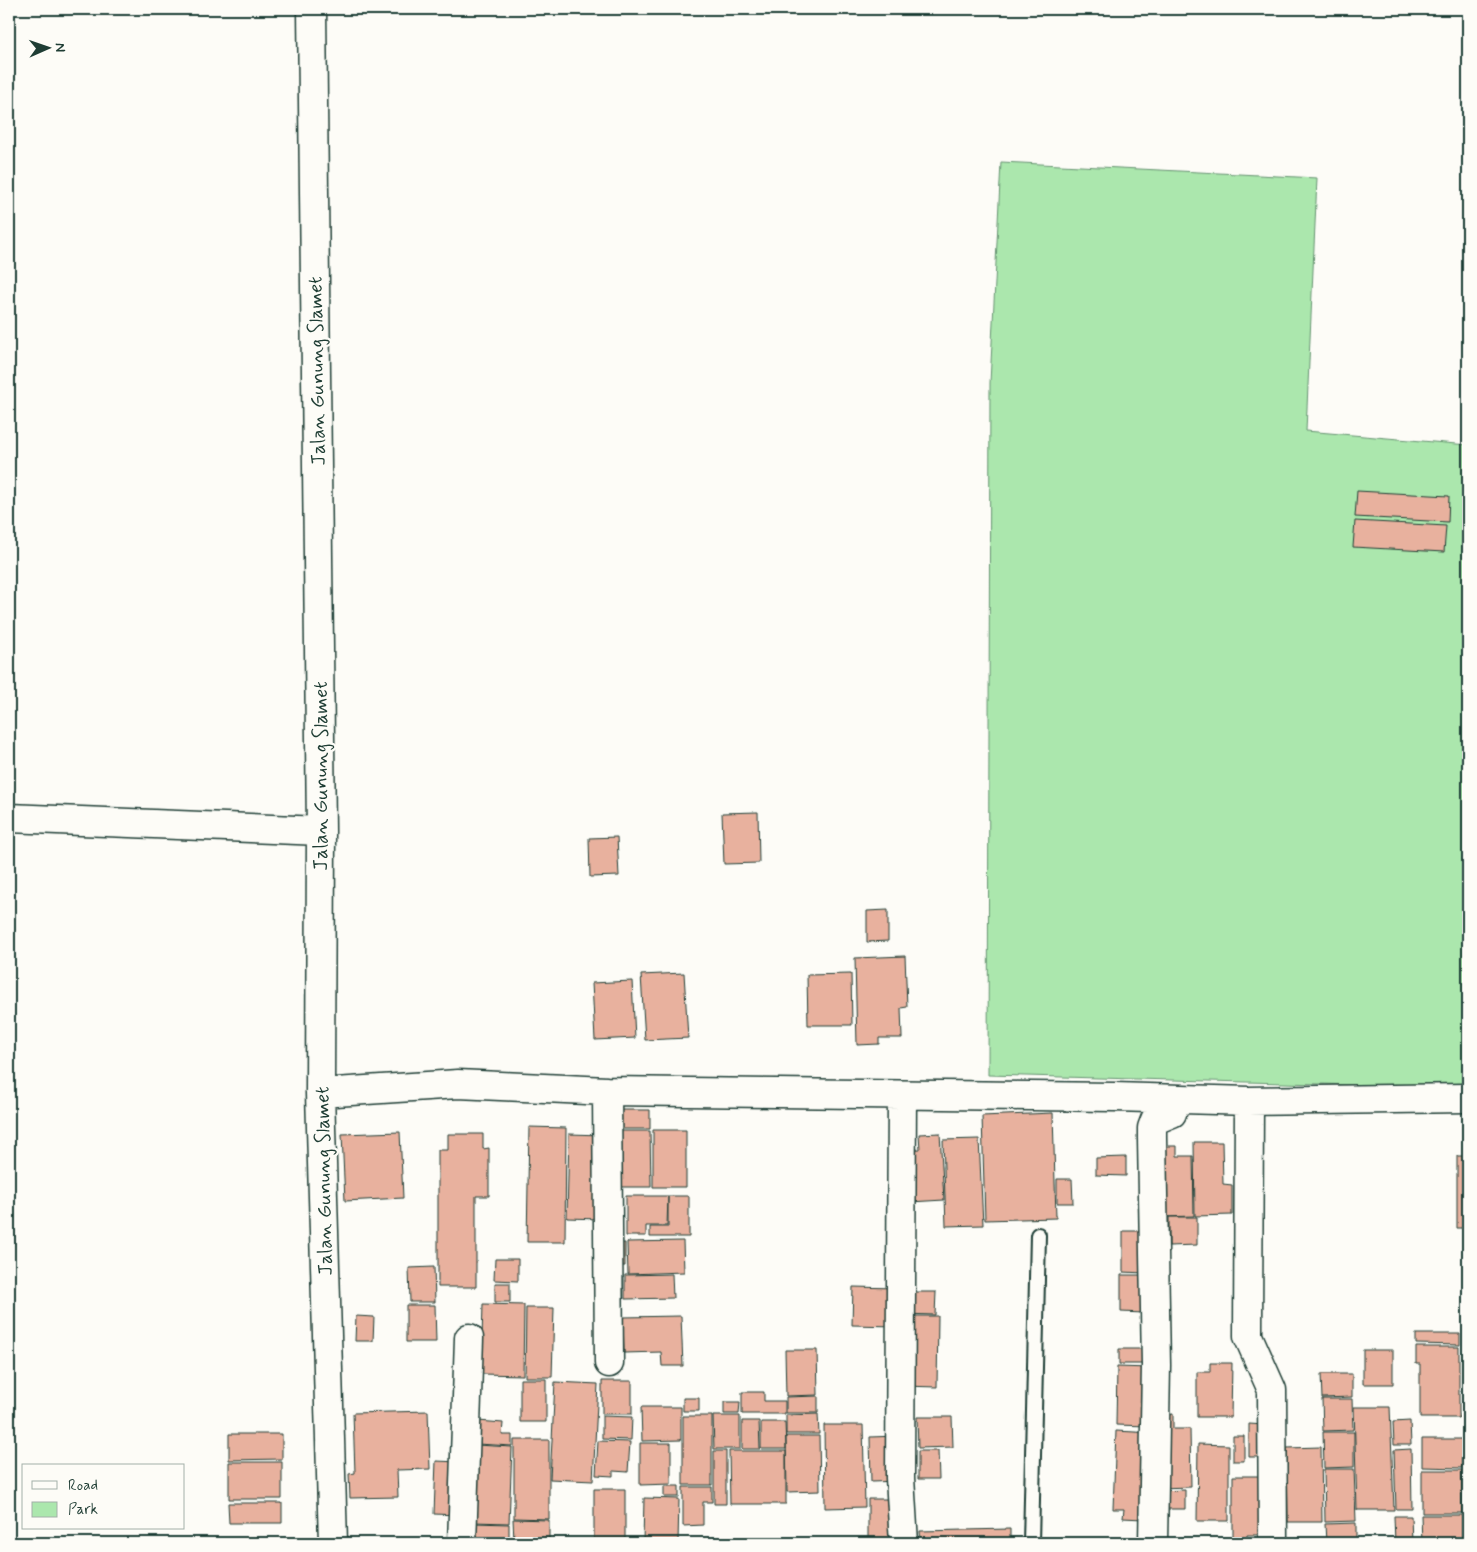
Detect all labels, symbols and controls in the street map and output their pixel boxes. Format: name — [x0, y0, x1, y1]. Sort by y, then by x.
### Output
north arrow — [22, 22, 72, 72]
text: N — [51, 43, 69, 53]
street label: Jalan Gunung Slamet — [302, 276, 333, 466]
street label: Jalan Gunung Slamet — [308, 681, 335, 871]
street label: Jalan Gunung Slamet — [309, 1086, 340, 1276]
legend — [22, 1464, 185, 1530]
text: Road — [68, 1476, 98, 1496]
text: Park — [68, 1500, 98, 1520]

